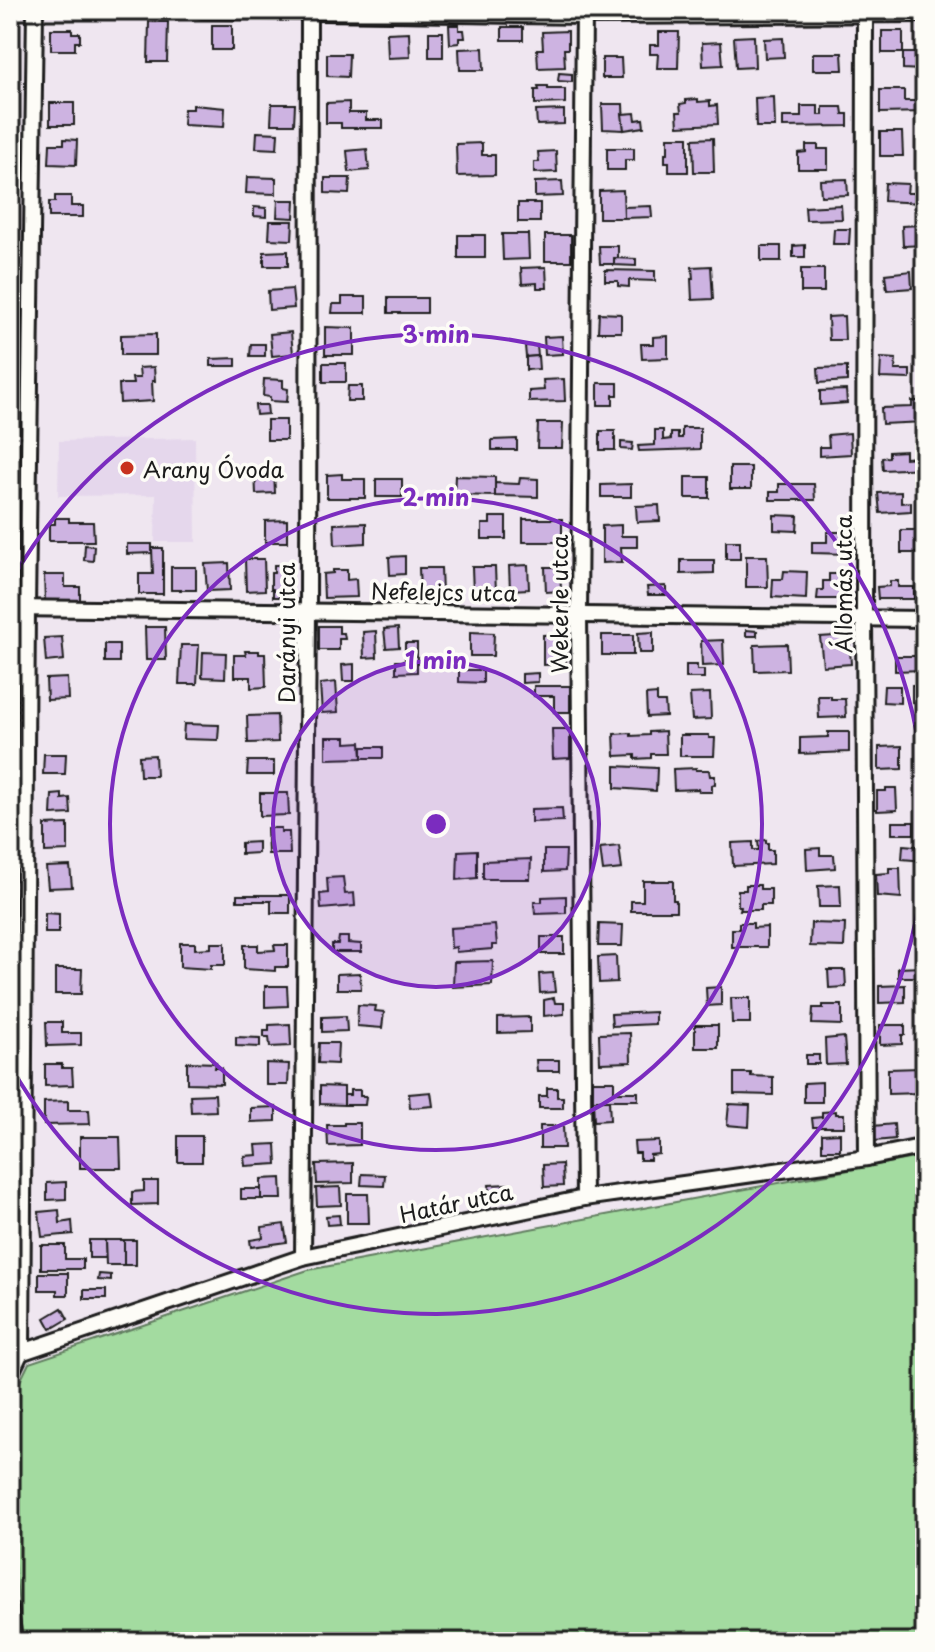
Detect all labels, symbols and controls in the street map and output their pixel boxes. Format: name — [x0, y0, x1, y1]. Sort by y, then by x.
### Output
text: 3 min — [402, 315, 470, 351]
place label: Arany Óvoda — [143, 452, 284, 485]
marker: Arany Óvoda — [118, 459, 136, 477]
text: 2 min — [402, 478, 470, 514]
street label: Állomás utca — [826, 515, 859, 653]
street label: Wekerle utca — [542, 534, 575, 673]
street label: Darányi utca — [269, 562, 302, 703]
street label: Nefelejcs utca — [371, 573, 518, 609]
text: 1 min — [405, 641, 467, 677]
centre of rings — [422, 810, 450, 838]
street label: Határ utca — [396, 1174, 516, 1230]

